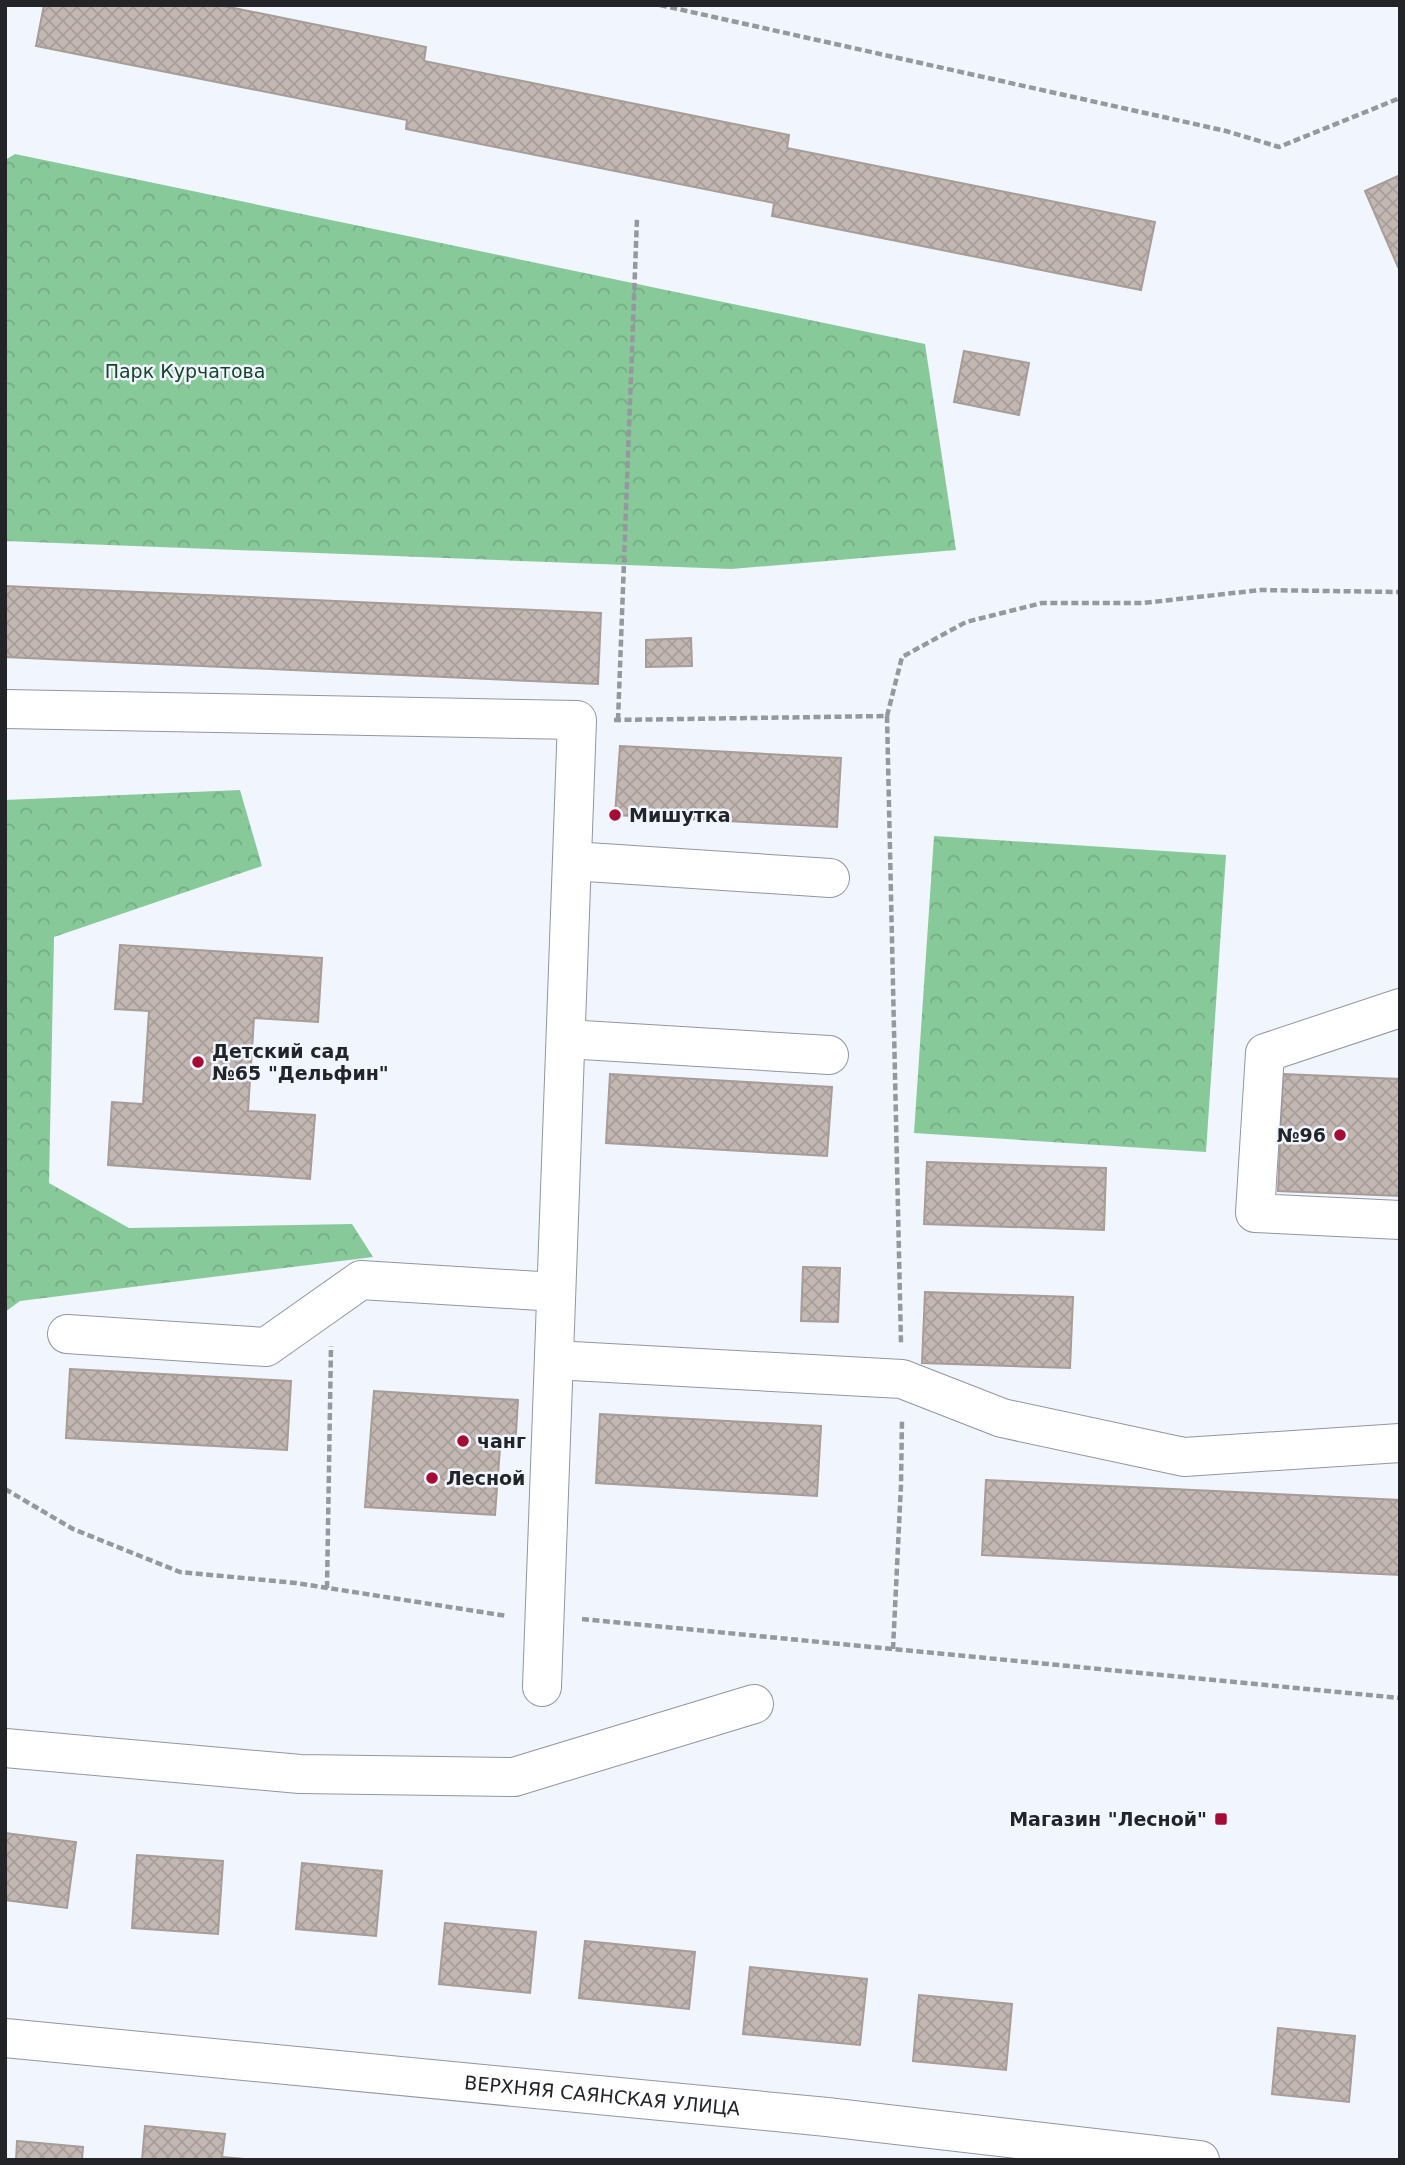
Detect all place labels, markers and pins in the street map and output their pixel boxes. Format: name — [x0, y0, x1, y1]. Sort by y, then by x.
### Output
place label: Мишутка — [629, 804, 731, 826]
marker: Мишутка — [607, 807, 623, 823]
place label: Детский сад №65 "Дельфин" — [212, 1040, 389, 1084]
marker: Детский сад №65 "Дельфин" — [190, 1054, 206, 1070]
place label: №96 — [1277, 1124, 1326, 1146]
marker: №96 — [1332, 1127, 1348, 1143]
place label: чанг — [477, 1430, 526, 1452]
marker: чанг — [455, 1433, 471, 1449]
place label: Лесной — [446, 1467, 525, 1489]
marker: Лесной — [424, 1470, 440, 1486]
place label: Магазин "Лесной" — [1009, 1808, 1207, 1830]
marker: Магазин "Лесной" — [1213, 1811, 1229, 1827]

